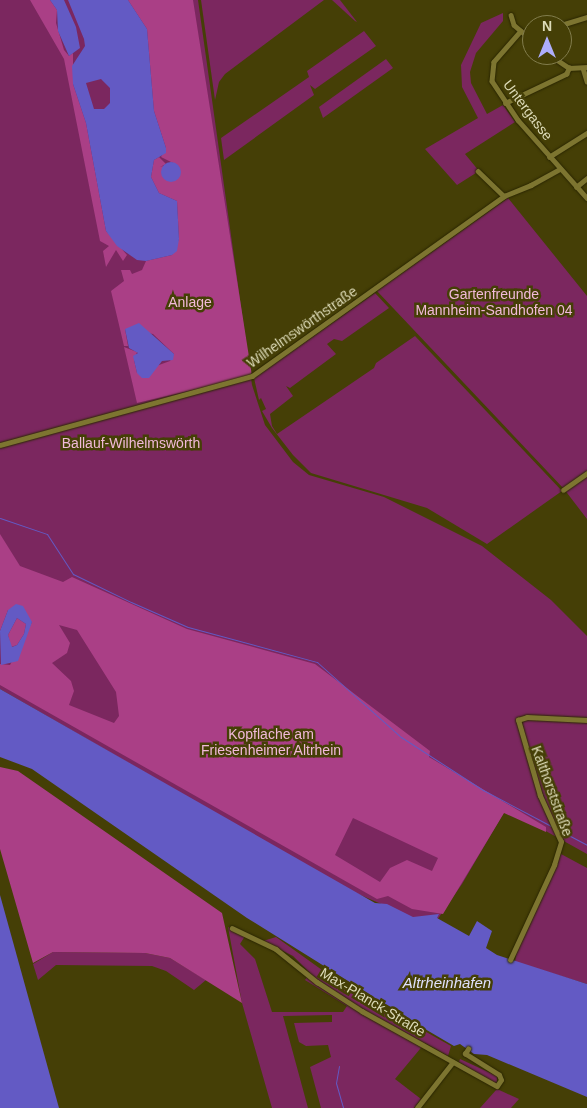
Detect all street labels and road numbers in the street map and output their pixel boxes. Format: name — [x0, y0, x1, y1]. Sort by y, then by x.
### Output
street label: Untergasse — [500, 76, 556, 144]
street label: Wilhelmswörthstraße — [244, 283, 360, 371]
street label: Kalthorststraße — [528, 744, 576, 838]
street label: Max-Planck-Straße — [317, 964, 429, 1040]

